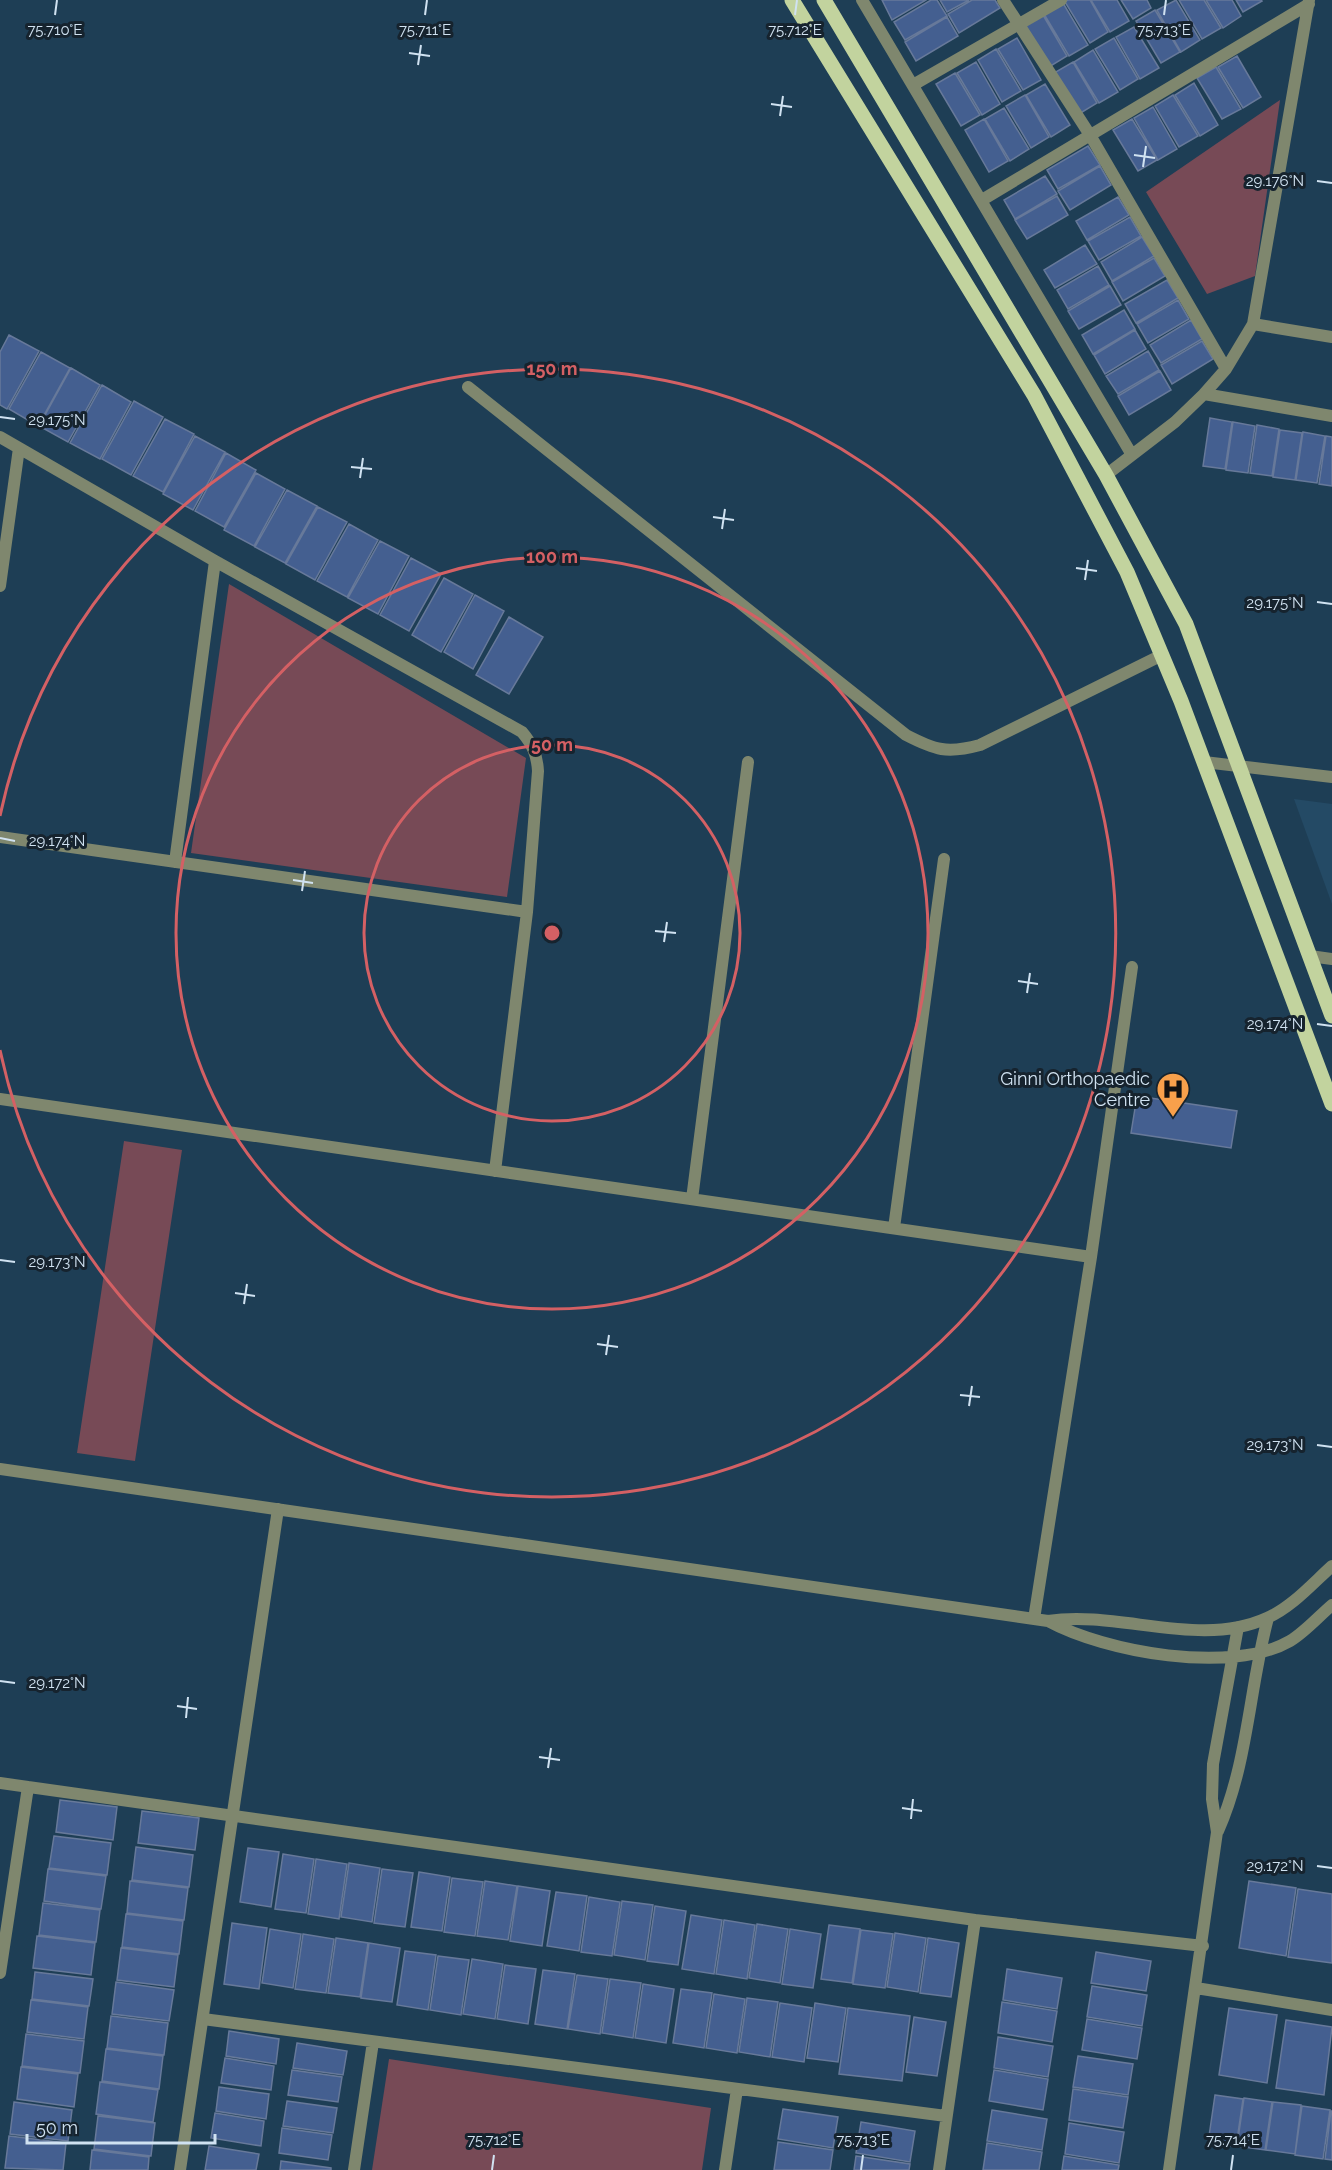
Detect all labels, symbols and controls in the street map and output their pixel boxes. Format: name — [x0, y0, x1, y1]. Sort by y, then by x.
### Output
text: 75.710°E — [28, 21, 82, 39]
text: 75.711°E — [399, 21, 451, 39]
text: 75.712°E — [768, 21, 822, 39]
text: 75.713°E — [1137, 21, 1191, 39]
text: 29.176°N — [1246, 172, 1304, 190]
text: 150 m — [527, 358, 578, 379]
text: 29.175°N — [28, 411, 86, 429]
text: 100 m — [526, 546, 578, 567]
text: 29.175°N — [1246, 594, 1304, 612]
text: 50 m — [531, 734, 573, 755]
text: 29.174°N — [29, 832, 85, 850]
centre of rings — [542, 923, 562, 943]
text: 29.174°N — [1247, 1015, 1303, 1033]
place label: Ginni Orthopaedic Centre — [1000, 1068, 1150, 1110]
hospital icon: Ginni Orthopaedic Centre — [1155, 1071, 1191, 1118]
text: 29.173°N — [28, 1253, 86, 1271]
text: 29.173°N — [1246, 1436, 1304, 1454]
text: 29.172°N — [28, 1674, 86, 1692]
text: 29.172°N — [1246, 1857, 1304, 1875]
scale bar — [27, 2107, 214, 2145]
text: 50 m — [36, 2117, 78, 2138]
text: 75.712°E — [467, 2131, 521, 2149]
text: 75.713°E — [836, 2131, 890, 2149]
text: 75.714°E — [1206, 2131, 1260, 2149]

